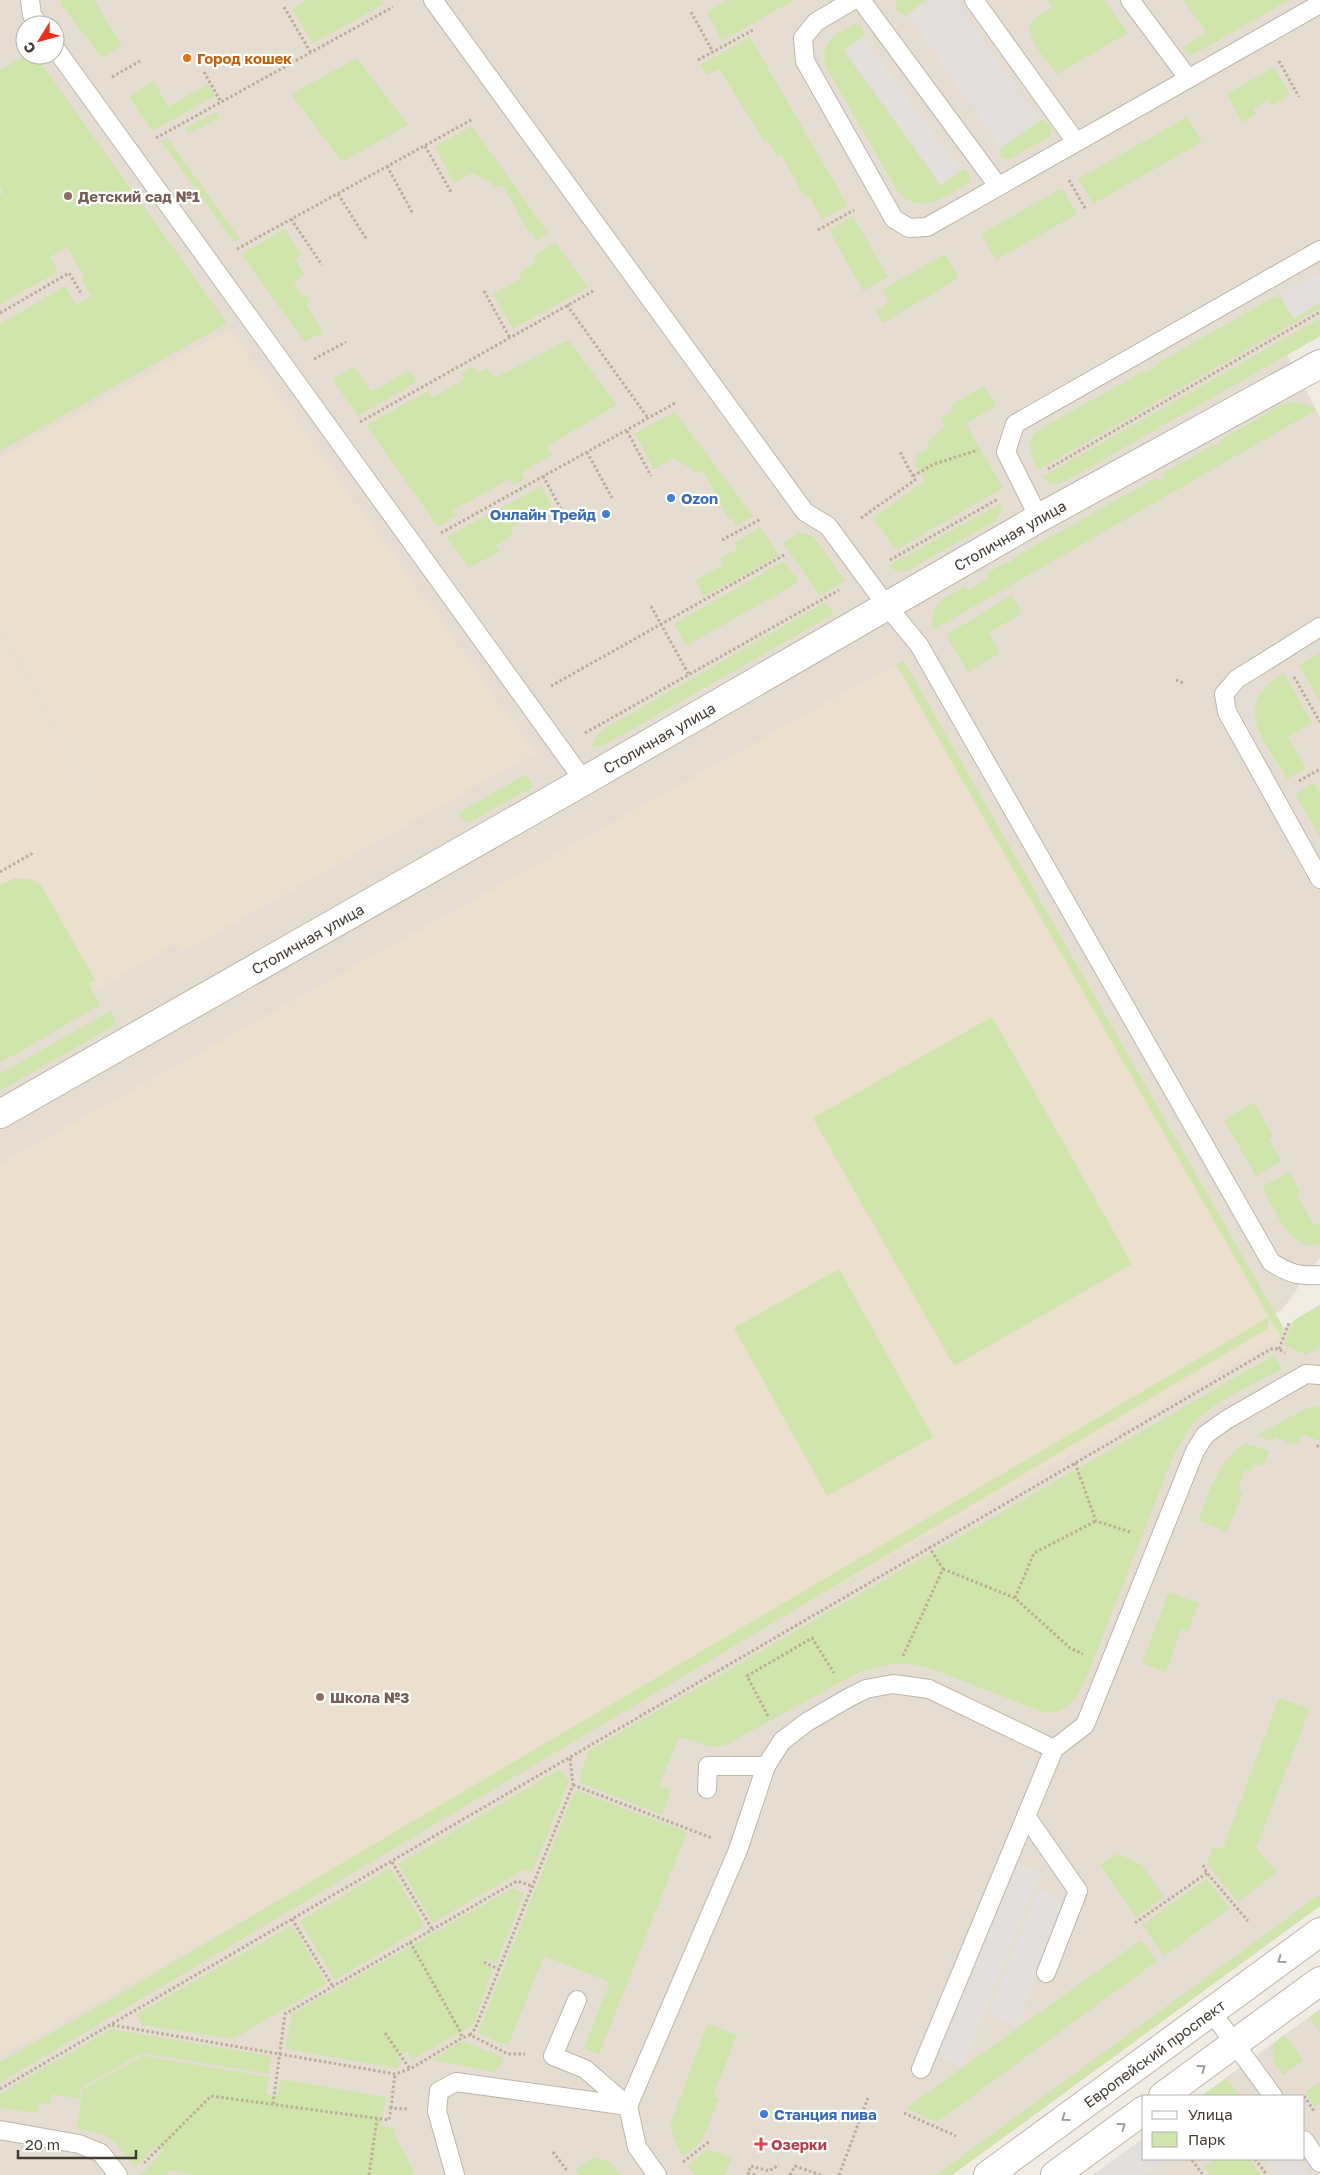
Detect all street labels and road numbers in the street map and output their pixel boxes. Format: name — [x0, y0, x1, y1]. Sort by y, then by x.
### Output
street label: Столичная улица — [950, 496, 1069, 574]
street label: Столичная улица — [600, 698, 718, 777]
street label: Столичная улица — [248, 900, 367, 978]
street label: Европейский проспект — [1080, 1995, 1229, 2111]

